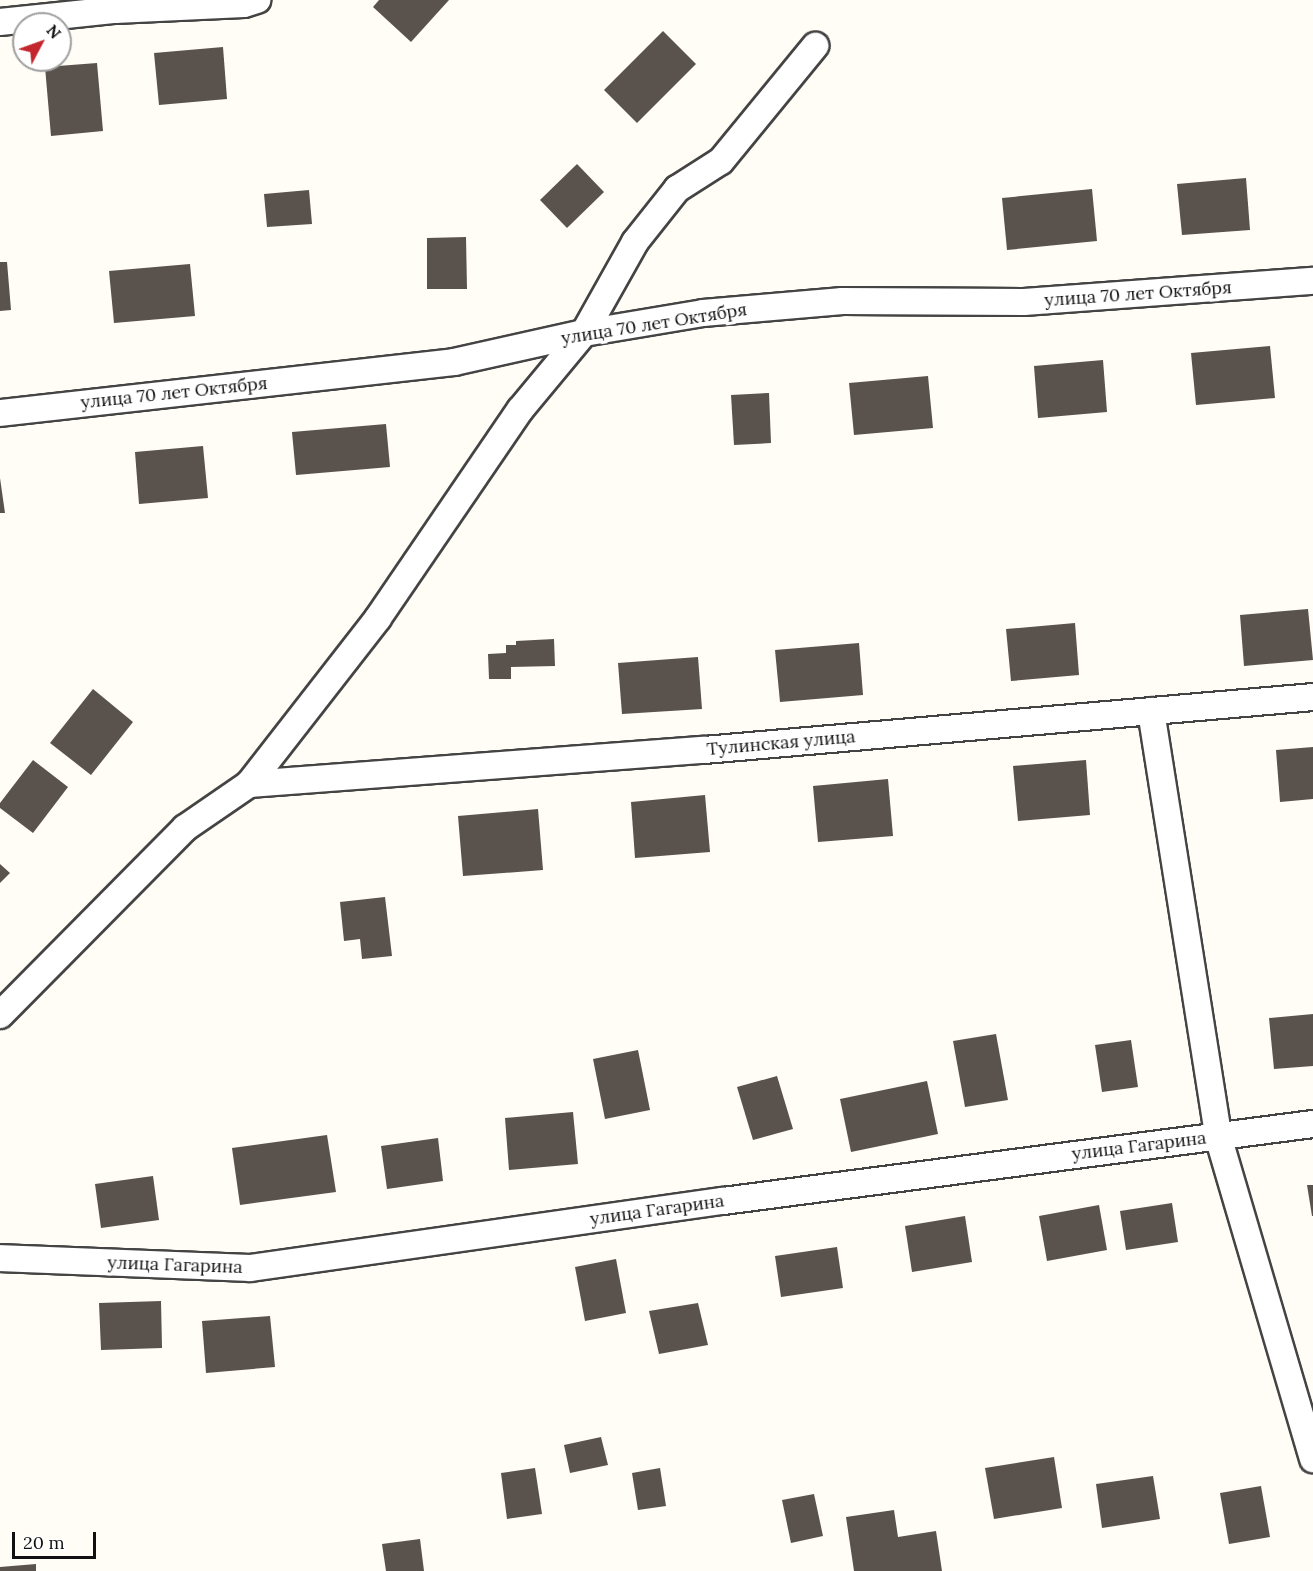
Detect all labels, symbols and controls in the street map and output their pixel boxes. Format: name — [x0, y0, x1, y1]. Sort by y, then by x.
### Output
north arrow — [12, 12, 72, 72]
text: N — [42, 20, 66, 43]
street label: улица 70 лет Октября — [1044, 277, 1232, 311]
street label: улица 70 лет Октября — [560, 299, 748, 349]
street label: улица 70 лет Октября — [80, 372, 268, 414]
street label: Тулинская улица — [706, 726, 856, 760]
street label: улица Гагарина — [1071, 1127, 1207, 1165]
street label: улица Гагарина — [588, 1190, 726, 1230]
street label: улица Гагарина — [107, 1252, 243, 1278]
scale bar — [15, 1520, 99, 1558]
text: 20 m — [23, 1531, 65, 1554]

